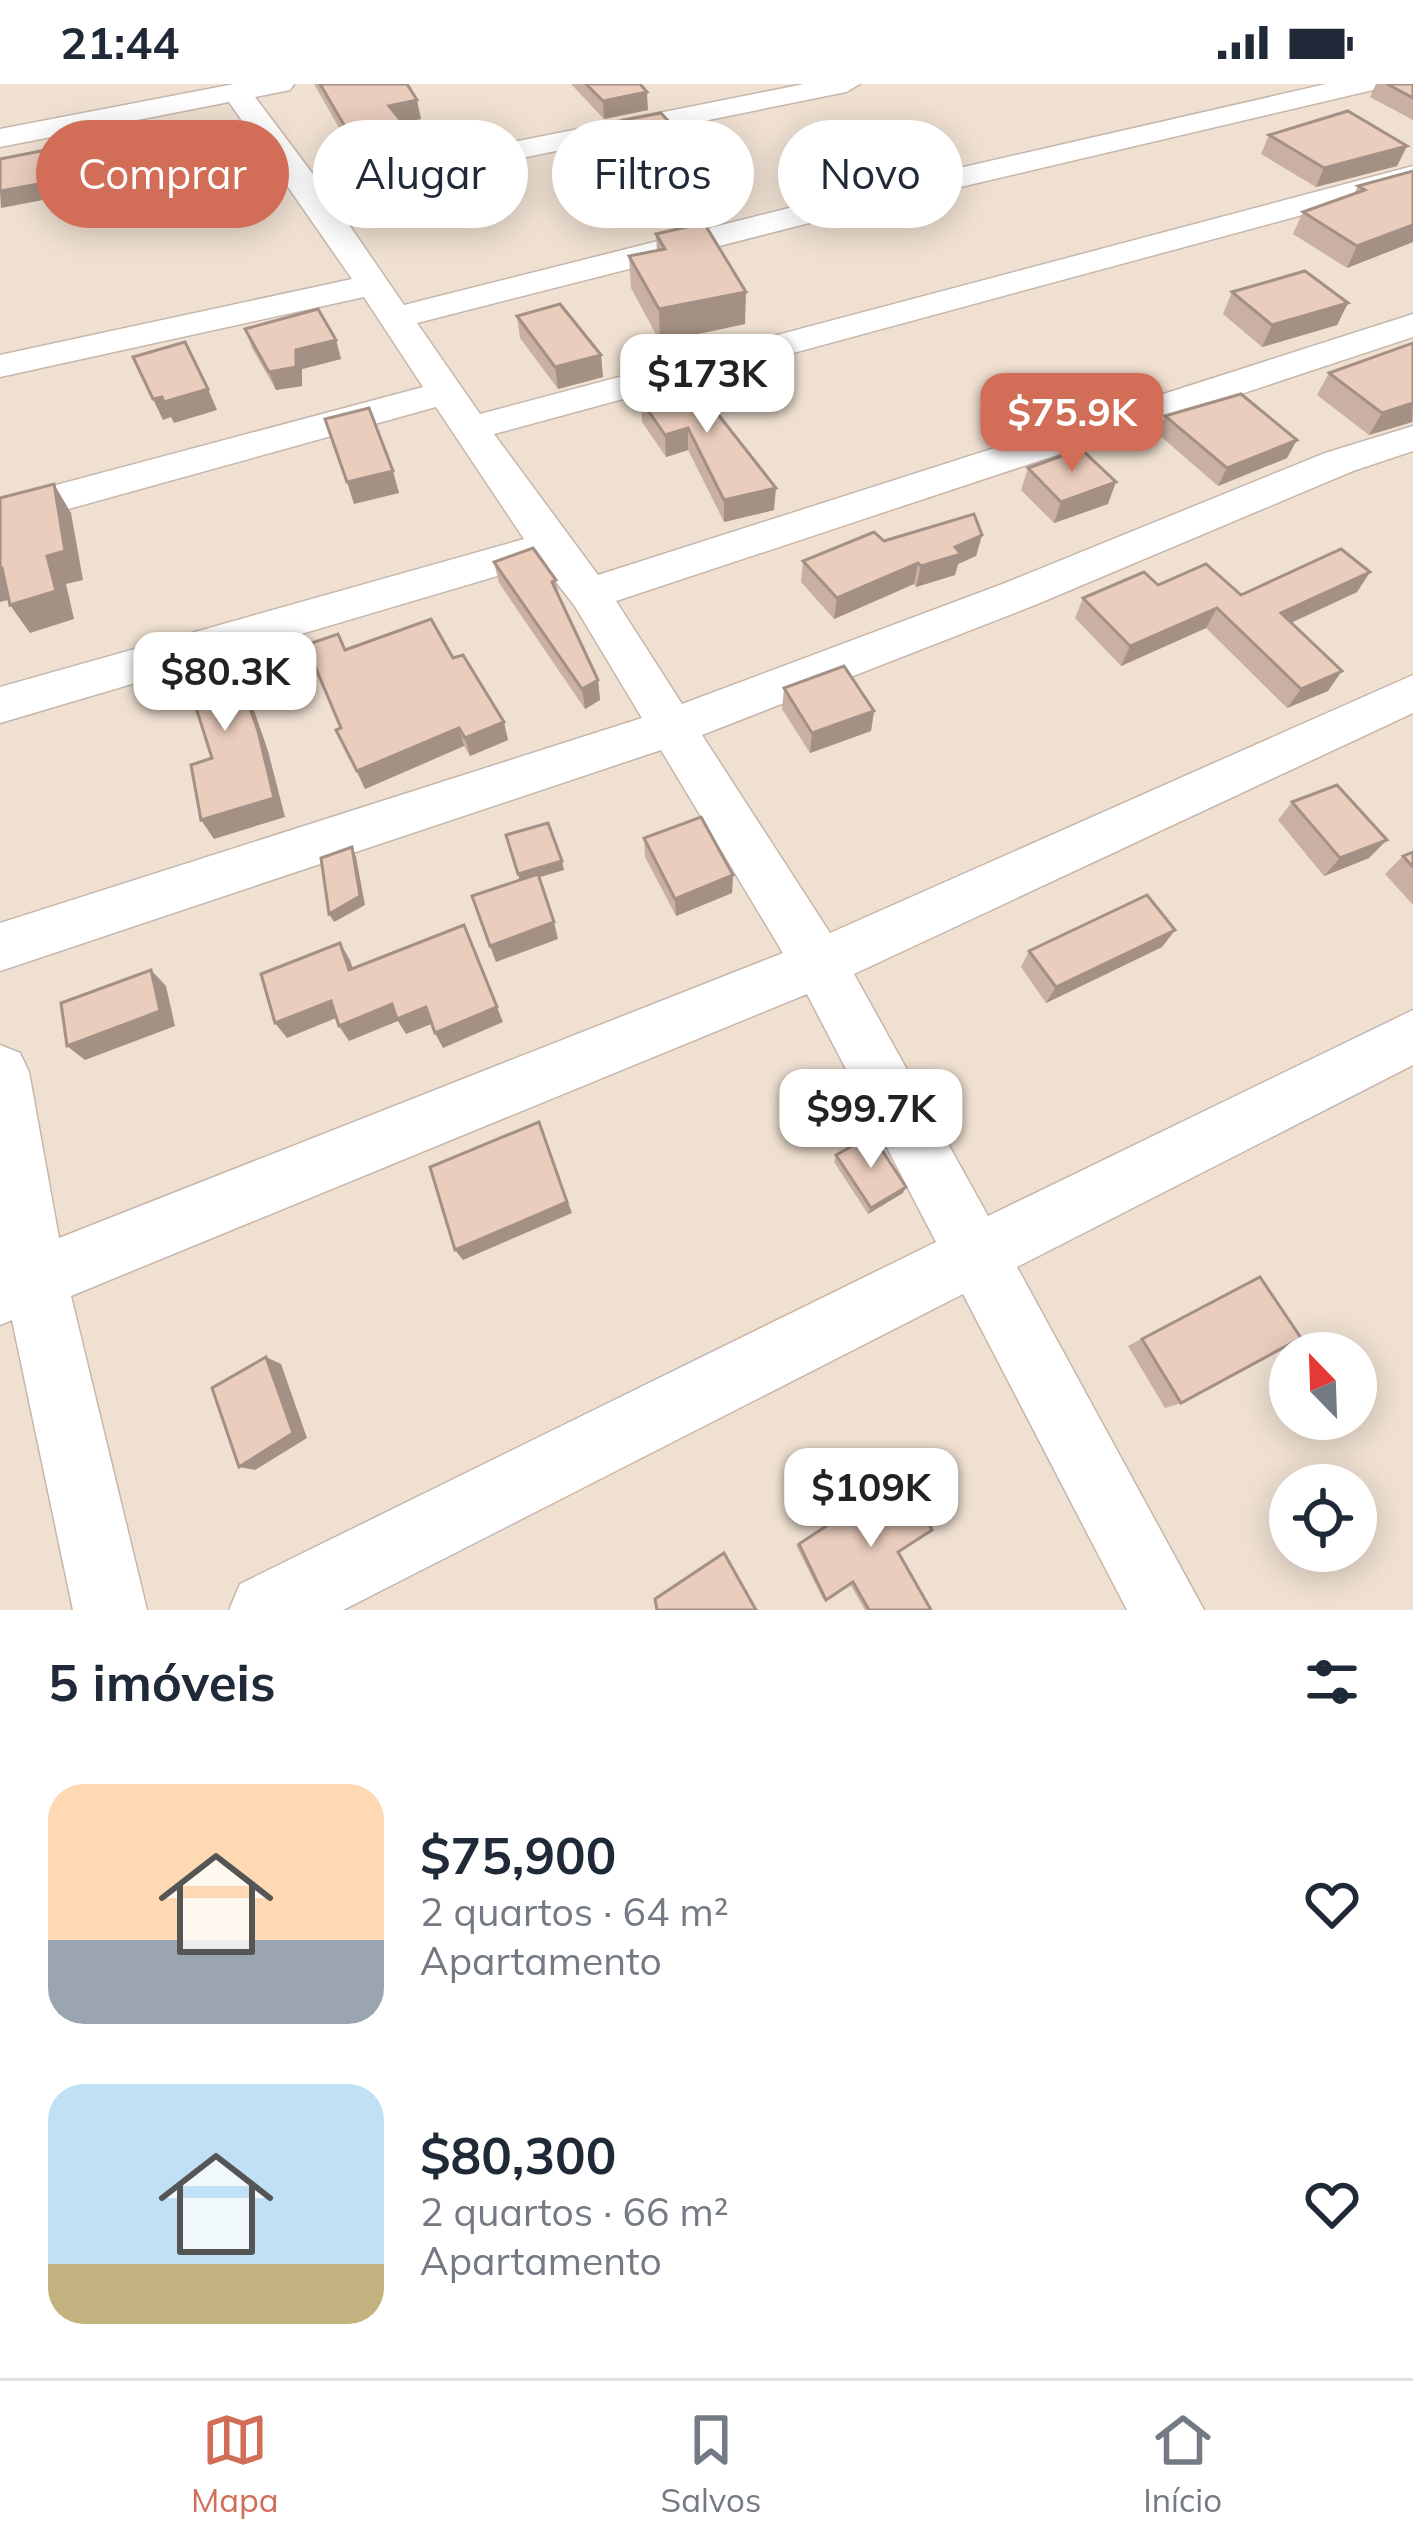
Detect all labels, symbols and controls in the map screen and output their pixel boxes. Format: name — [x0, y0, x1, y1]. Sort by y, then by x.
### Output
text: 21:44 — [60, 14, 179, 70]
chip: Comprar — [36, 120, 289, 228]
chip: Alugar — [313, 120, 528, 228]
chip: Filtros — [552, 120, 754, 228]
chip: Novo — [778, 120, 963, 228]
pin: $173K — [623, 334, 791, 436]
text: $173K — [647, 348, 767, 397]
pin: $75.9K — [974, 373, 1170, 475]
text: $75.9K — [1007, 387, 1137, 436]
pin: $80.3K — [127, 632, 323, 734]
text: $80.3K — [160, 646, 290, 695]
pin: $99.7K — [773, 1069, 969, 1171]
text: $99.7K — [806, 1083, 936, 1132]
north arrow — [1269, 1332, 1377, 1440]
map controls — [1269, 1332, 1377, 1572]
pin: $109K — [787, 1448, 955, 1550]
text: $109K — [811, 1462, 931, 1511]
button: locate — [1269, 1464, 1377, 1572]
icon: filters — [1299, 1649, 1365, 1715]
text: 5 imóveis — [48, 1650, 275, 1714]
text: $75,900 — [420, 1823, 616, 1887]
icon: home — [144, 1832, 288, 1976]
icon: heart — [1299, 1871, 1365, 1937]
text: 2 quartos · 64 m² — [420, 1887, 729, 1936]
text: Apartamento — [420, 1936, 662, 1985]
text: $80,300 — [420, 2123, 616, 2187]
icon: home — [144, 2132, 288, 2276]
icon: heart — [1299, 2171, 1365, 2237]
text: 2 quartos · 66 m² — [420, 2187, 729, 2236]
text: Apartamento — [420, 2236, 662, 2285]
tab: Mapa — [191, 2407, 279, 2520]
tab: Salvos — [661, 2407, 761, 2520]
tab: Início — [1143, 2407, 1222, 2520]

